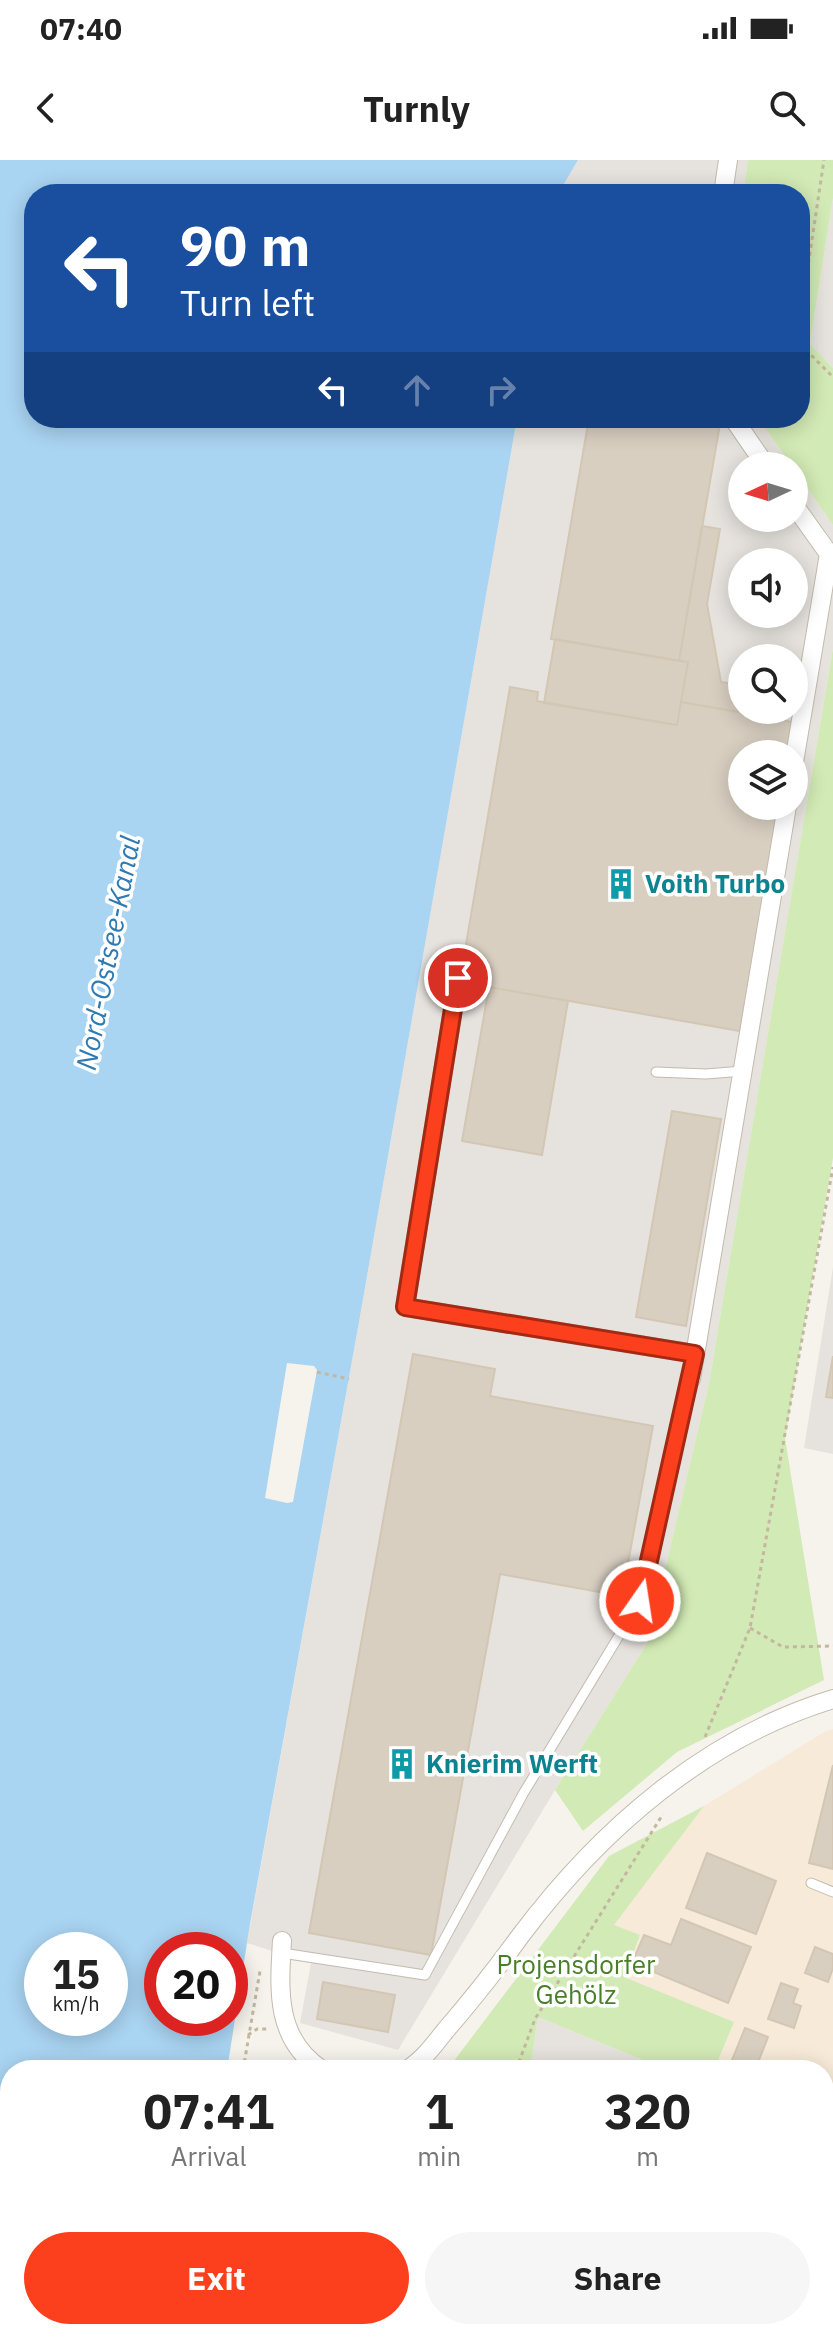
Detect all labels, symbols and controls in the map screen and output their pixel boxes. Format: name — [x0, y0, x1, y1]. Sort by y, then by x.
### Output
text: 07:40 — [40, 9, 122, 48]
text: Turnly — [363, 85, 470, 132]
icon: back — [24, 86, 68, 130]
icon: search — [765, 86, 809, 130]
text: 90 m — [180, 209, 310, 281]
icon: left — [48, 216, 152, 320]
text: Turn left — [180, 279, 315, 326]
icon: left — [311, 368, 355, 412]
icon: ahead — [395, 368, 439, 412]
icon: right — [479, 368, 523, 412]
north arrow — [728, 452, 808, 532]
map controls — [728, 452, 808, 820]
button: sound — [728, 548, 808, 628]
button: search — [728, 644, 808, 724]
button: layers — [728, 740, 808, 820]
water label: Nord-Ostsee-Kanal — [67, 832, 148, 1073]
place label: Voith Turbo — [645, 866, 785, 900]
building icon: Voith Turbo — [604, 867, 638, 901]
pin — [424, 944, 492, 1012]
icon: arrive — [436, 956, 480, 1000]
position arrow — [598, 1559, 682, 1643]
place label: Knierim Werft — [426, 1746, 598, 1780]
building icon: Knierim Werft — [385, 1747, 419, 1781]
speed limit sign: 20 — [144, 1932, 248, 2036]
park label: Projensdorfer Gehölz — [496, 1947, 656, 2011]
text: 15 — [52, 1948, 100, 2000]
text: km/h — [52, 1990, 100, 2017]
text: 07:41 — [143, 2080, 274, 2142]
text: 1 — [425, 2080, 454, 2142]
text: 320 — [604, 2080, 691, 2142]
text: Arrival — [171, 2139, 247, 2173]
text: min — [417, 2139, 461, 2173]
text: m — [636, 2139, 659, 2173]
button: Exit — [24, 2232, 409, 2324]
button: Share — [425, 2232, 810, 2324]

